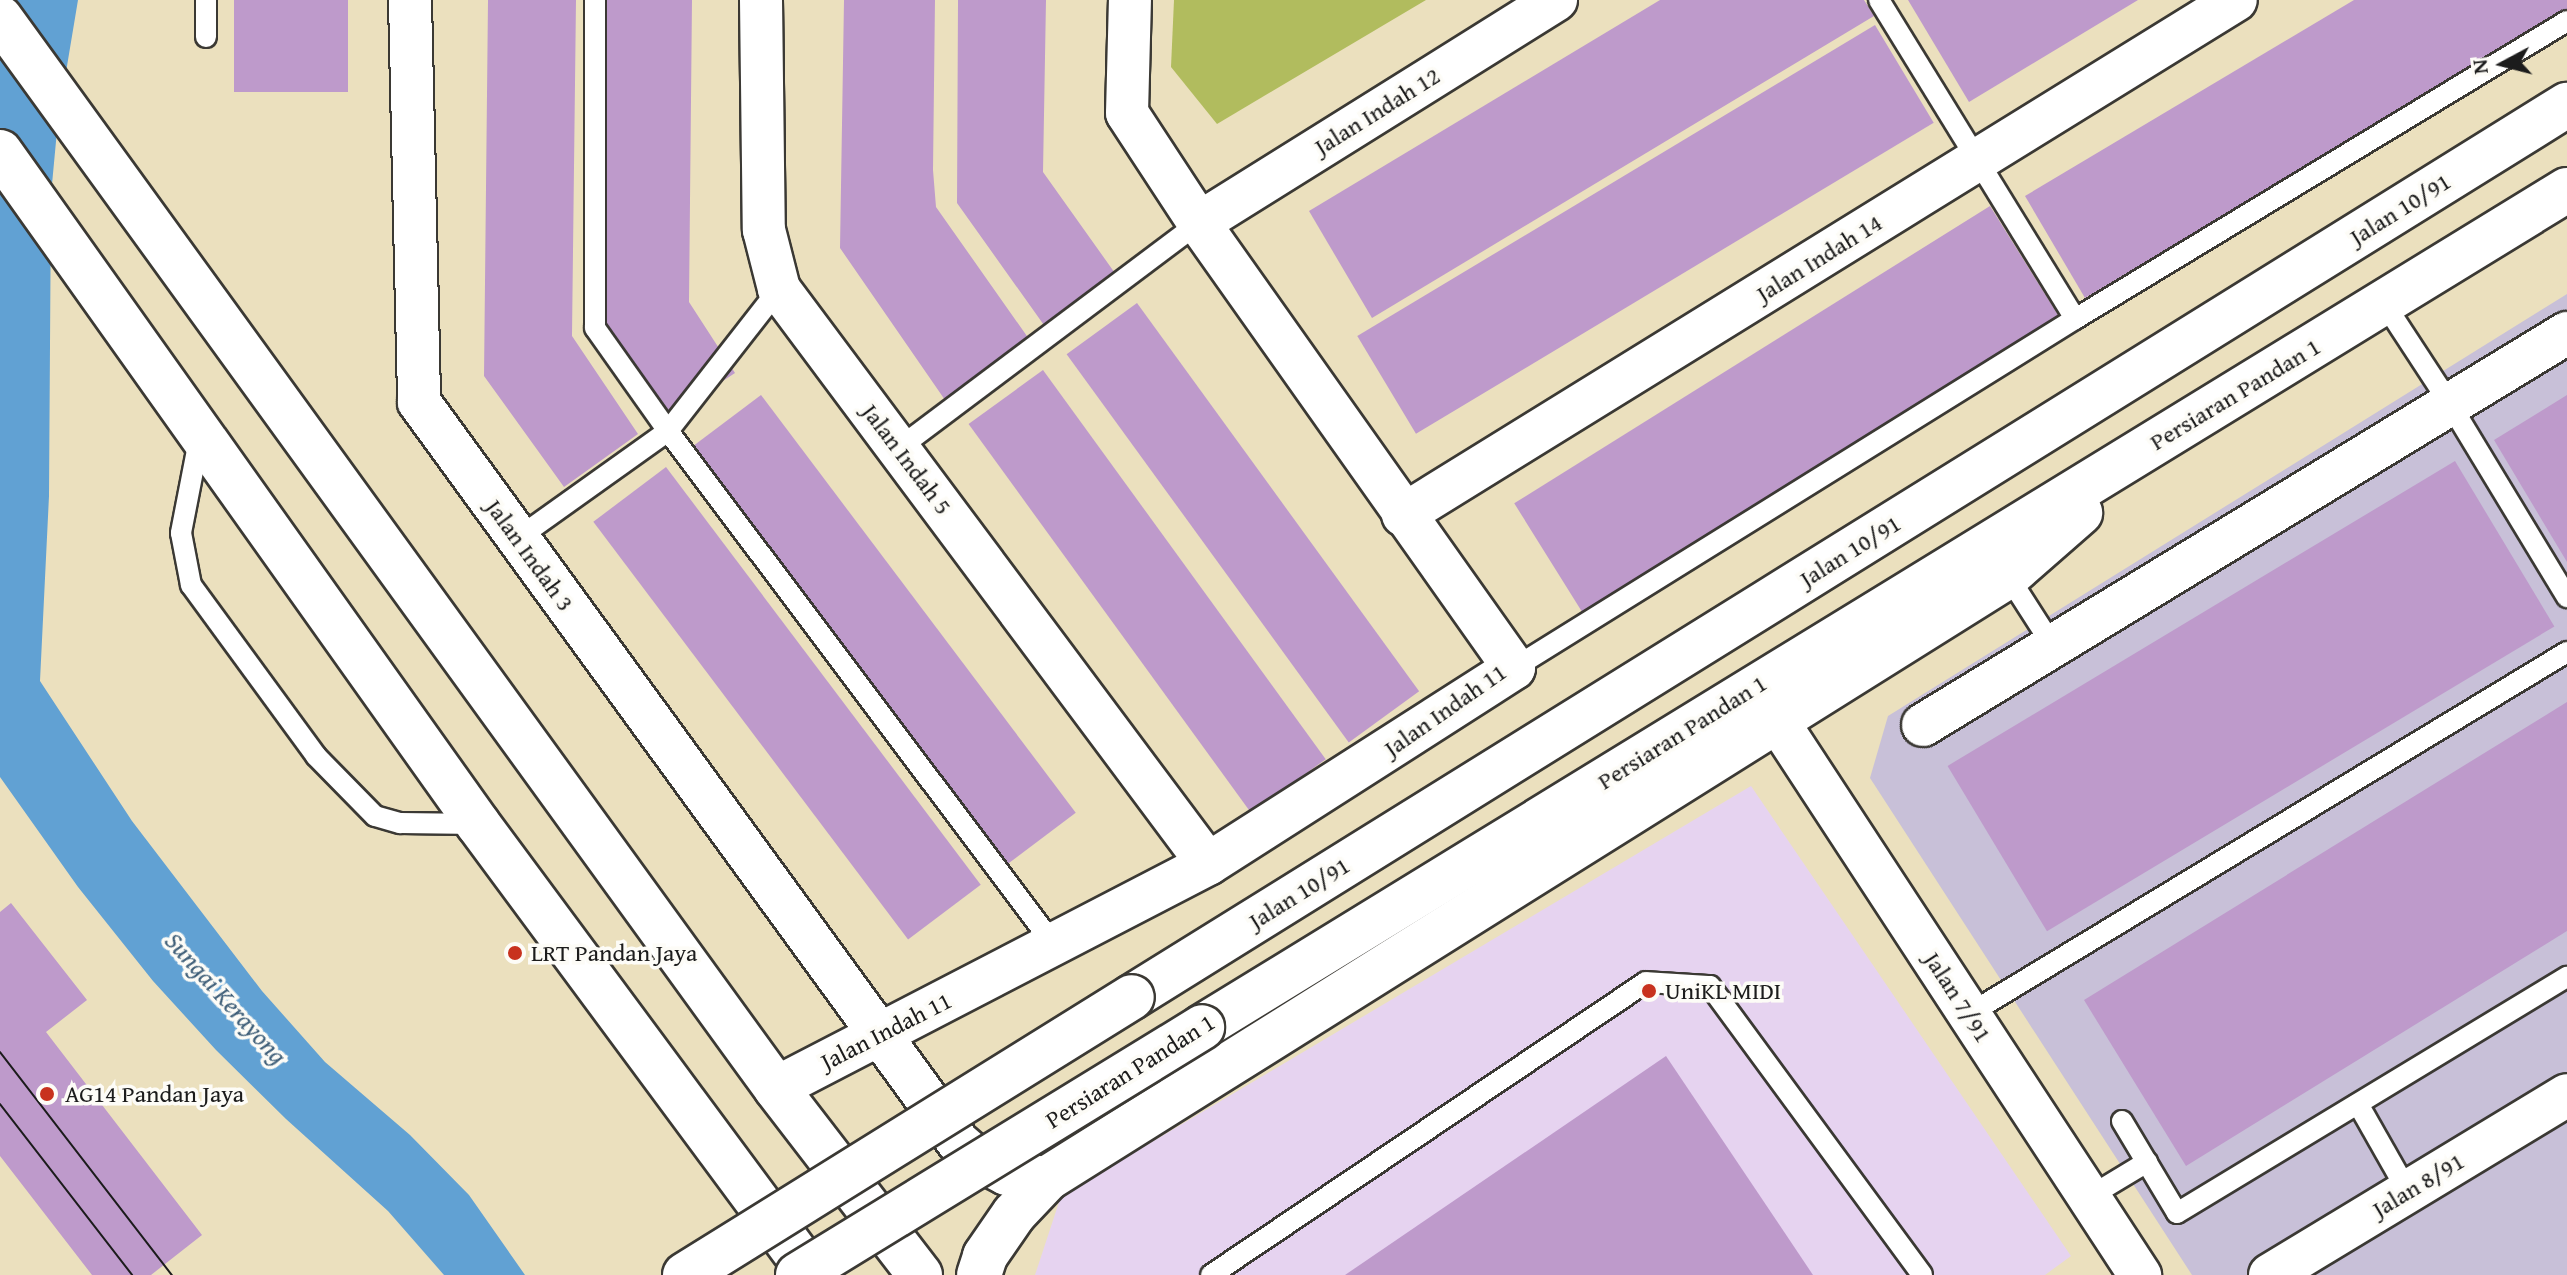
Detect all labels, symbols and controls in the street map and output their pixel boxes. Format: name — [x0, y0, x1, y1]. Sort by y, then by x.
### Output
north arrow — [2463, 24, 2543, 104]
text: N — [2462, 58, 2496, 76]
street label: Jalan Indah 12 — [1309, 61, 1445, 161]
street label: Jalan 10/91 — [2344, 167, 2456, 251]
street label: Jalan Indah 14 — [1751, 208, 1887, 308]
street label: Persiaran Pandan 1 — [2145, 332, 2325, 456]
street label: Jalan Indah 5 — [856, 398, 958, 520]
street label: Jalan Indah 3 — [480, 494, 580, 616]
street label: Jalan 10/91 — [1794, 509, 1906, 593]
street label: Jalan Indah 11 — [1378, 657, 1512, 763]
street label: Persiaran Pandan 1 — [1592, 668, 1772, 796]
street label: Jalan 10/91 — [1243, 851, 1355, 935]
water label: Sungai Kerayong — [158, 925, 294, 1071]
place label: LRT Pandan Jaya — [531, 939, 697, 967]
marker: LRT Pandan Jaya — [506, 944, 524, 962]
street label: Jalan 7/91 — [1918, 946, 1998, 1048]
place label: UniKL MIDI — [1665, 977, 1781, 1005]
marker: UniKL MIDI — [1640, 982, 1658, 1000]
street label: Jalan Indah 11 — [816, 986, 956, 1076]
street label: Persiaran Pandan 1 — [1040, 1007, 1220, 1135]
place label: AG14 Pandan Jaya — [65, 1080, 244, 1108]
marker: AG14 Pandan Jaya — [36, 1083, 58, 1105]
street label: Jalan 8/91 — [2367, 1146, 2469, 1224]

